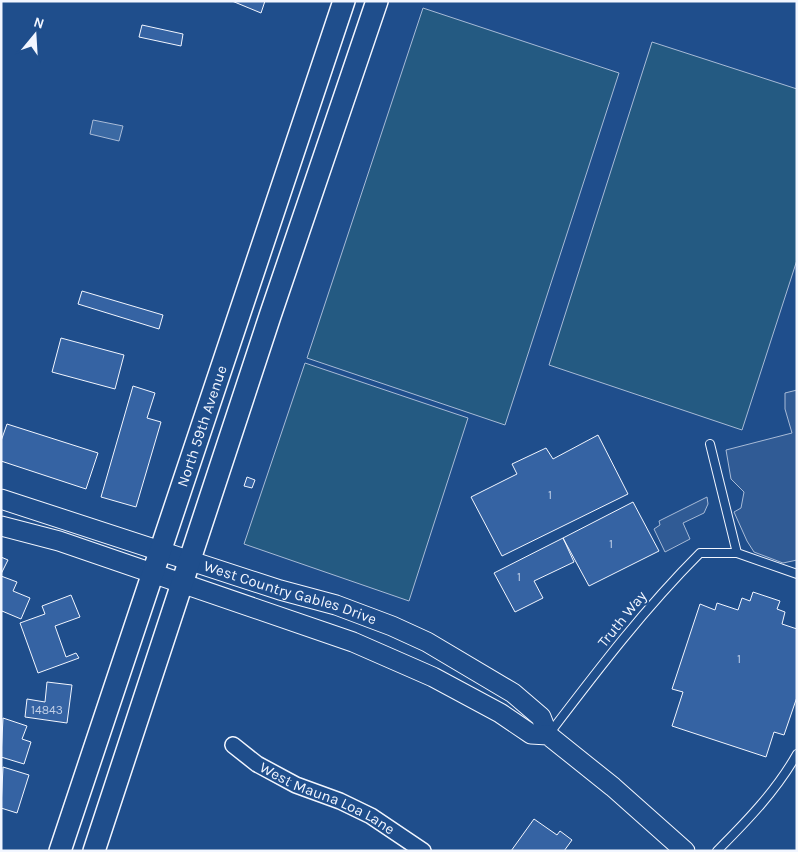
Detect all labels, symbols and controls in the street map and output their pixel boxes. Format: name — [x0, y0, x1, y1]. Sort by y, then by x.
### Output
north arrow — [10, 10, 60, 60]
text: N — [31, 13, 46, 33]
street label: North 59th Avenue — [173, 363, 231, 489]
house number: 1 — [548, 488, 552, 502]
house number: 1 — [609, 537, 613, 551]
street label: West Country Gables Drive — [202, 557, 379, 628]
house number: 1 — [517, 570, 521, 584]
street label: Truth Way — [594, 587, 650, 651]
house number: 1 — [737, 652, 741, 666]
house number: 14843 — [31, 703, 63, 717]
street label: West Mauna Loa Lane — [257, 758, 398, 838]

